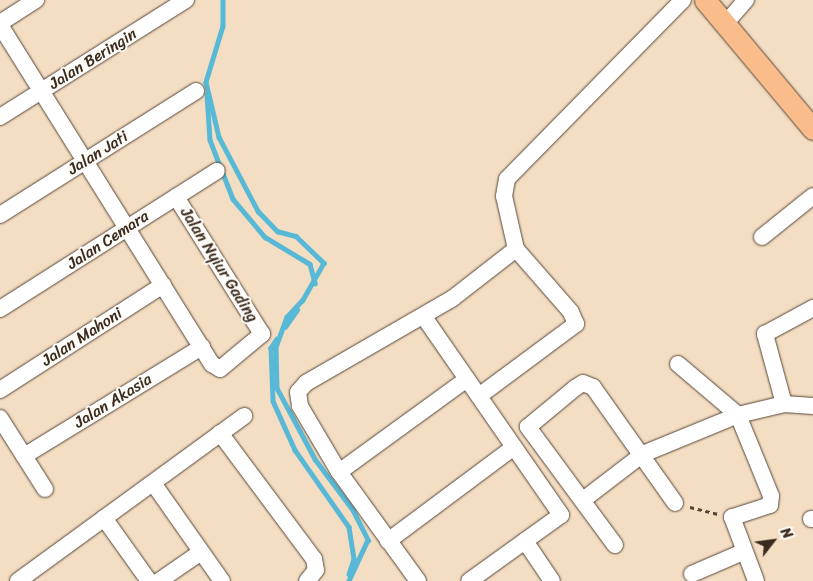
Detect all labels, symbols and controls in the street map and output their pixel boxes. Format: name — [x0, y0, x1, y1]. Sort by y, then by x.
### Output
street label: Jalan Beringin — [46, 24, 140, 94]
street label: Jalan Jati — [64, 127, 132, 179]
street label: Jalan Nyiur Gading — [176, 204, 262, 326]
street label: Jalan Cemara — [63, 206, 153, 274]
street label: Jalan Mahoni — [38, 304, 126, 370]
street label: Jalan Akasia — [71, 370, 155, 432]
north arrow — [748, 516, 798, 566]
text: N — [773, 523, 800, 544]

